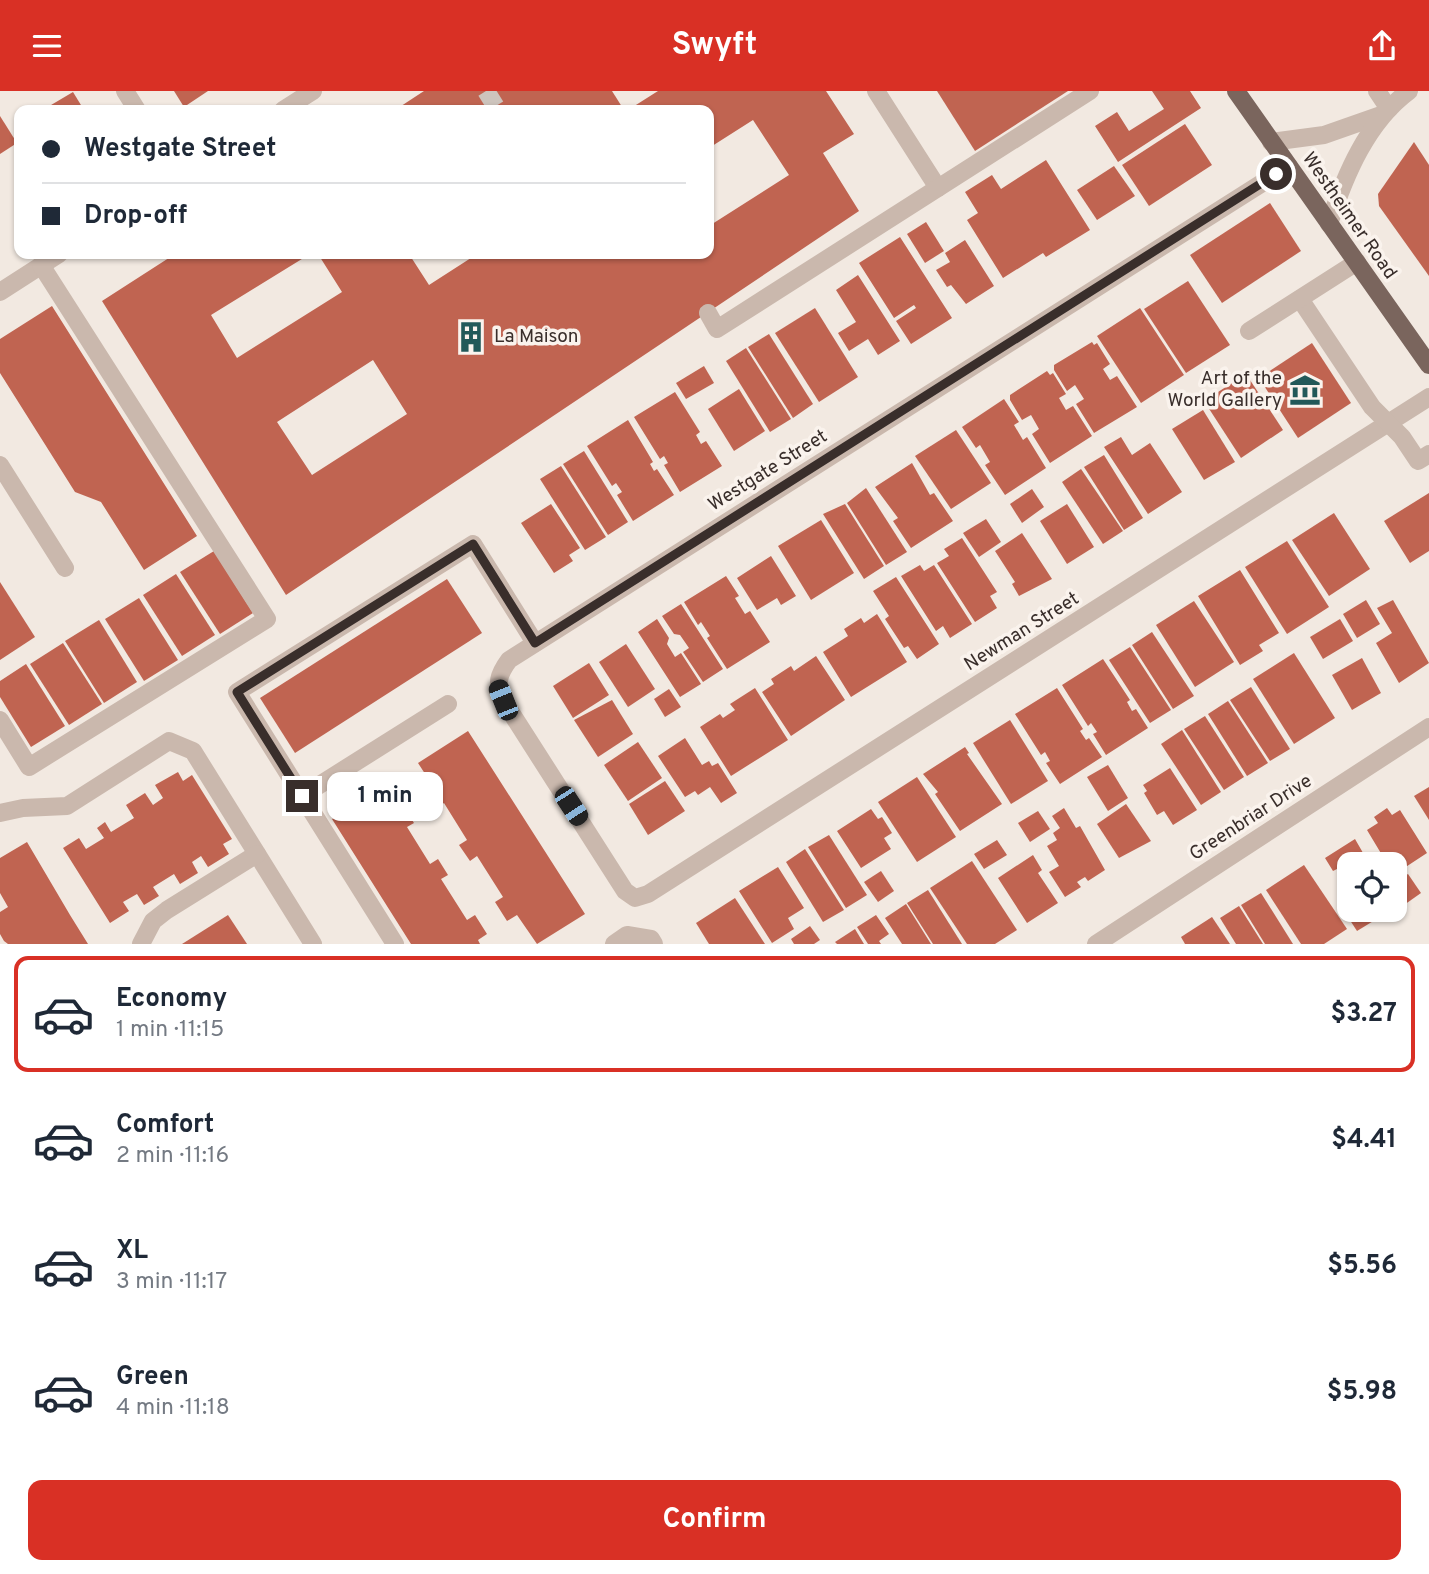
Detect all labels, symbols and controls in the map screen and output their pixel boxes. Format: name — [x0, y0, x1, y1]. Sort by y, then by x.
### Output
text: Swyft — [672, 26, 757, 66]
icon: menu — [28, 27, 66, 65]
icon: share — [1363, 27, 1401, 65]
text: Westgate Street — [84, 133, 276, 166]
street label: Westheimer Road — [1296, 148, 1402, 284]
route start — [1260, 158, 1292, 190]
text: Drop-off — [84, 200, 187, 233]
building icon: La Maison — [454, 320, 488, 354]
place label: La Maison — [494, 325, 579, 349]
place label: Art of the World Gallery — [1167, 367, 1282, 413]
museum icon: Art of the World Gallery — [1288, 373, 1322, 407]
street label: Westgate Street — [704, 425, 832, 517]
street label: Newman Street — [960, 587, 1084, 677]
car — [486, 677, 521, 723]
street label: Greenbriar Drive — [1185, 769, 1317, 867]
callout: 1 min — [326, 771, 442, 821]
route end — [286, 780, 318, 812]
text: 1 min — [357, 782, 413, 811]
car — [551, 783, 592, 829]
map controls — [1337, 852, 1407, 922]
button: locate — [1337, 852, 1407, 922]
icon: car — [32, 983, 95, 1046]
text: Economy — [116, 983, 227, 1016]
text: $3.27 — [1330, 998, 1397, 1031]
text: 1 min · 11:15 — [116, 1016, 224, 1045]
icon: car — [32, 1109, 95, 1172]
text: Comfort — [116, 1109, 214, 1142]
text: $4.41 — [1331, 1124, 1397, 1157]
text: 2 min · 11:16 — [116, 1142, 229, 1171]
icon: car — [32, 1235, 95, 1298]
text: XL — [116, 1235, 148, 1268]
text: $5.56 — [1327, 1250, 1397, 1283]
text: 3 min · 11:17 — [116, 1268, 227, 1297]
icon: car — [32, 1361, 95, 1424]
text: Green — [116, 1361, 189, 1394]
text: $5.98 — [1327, 1376, 1397, 1409]
text: 4 min · 11:18 — [116, 1394, 230, 1423]
button: Confirm — [28, 1480, 1401, 1560]

